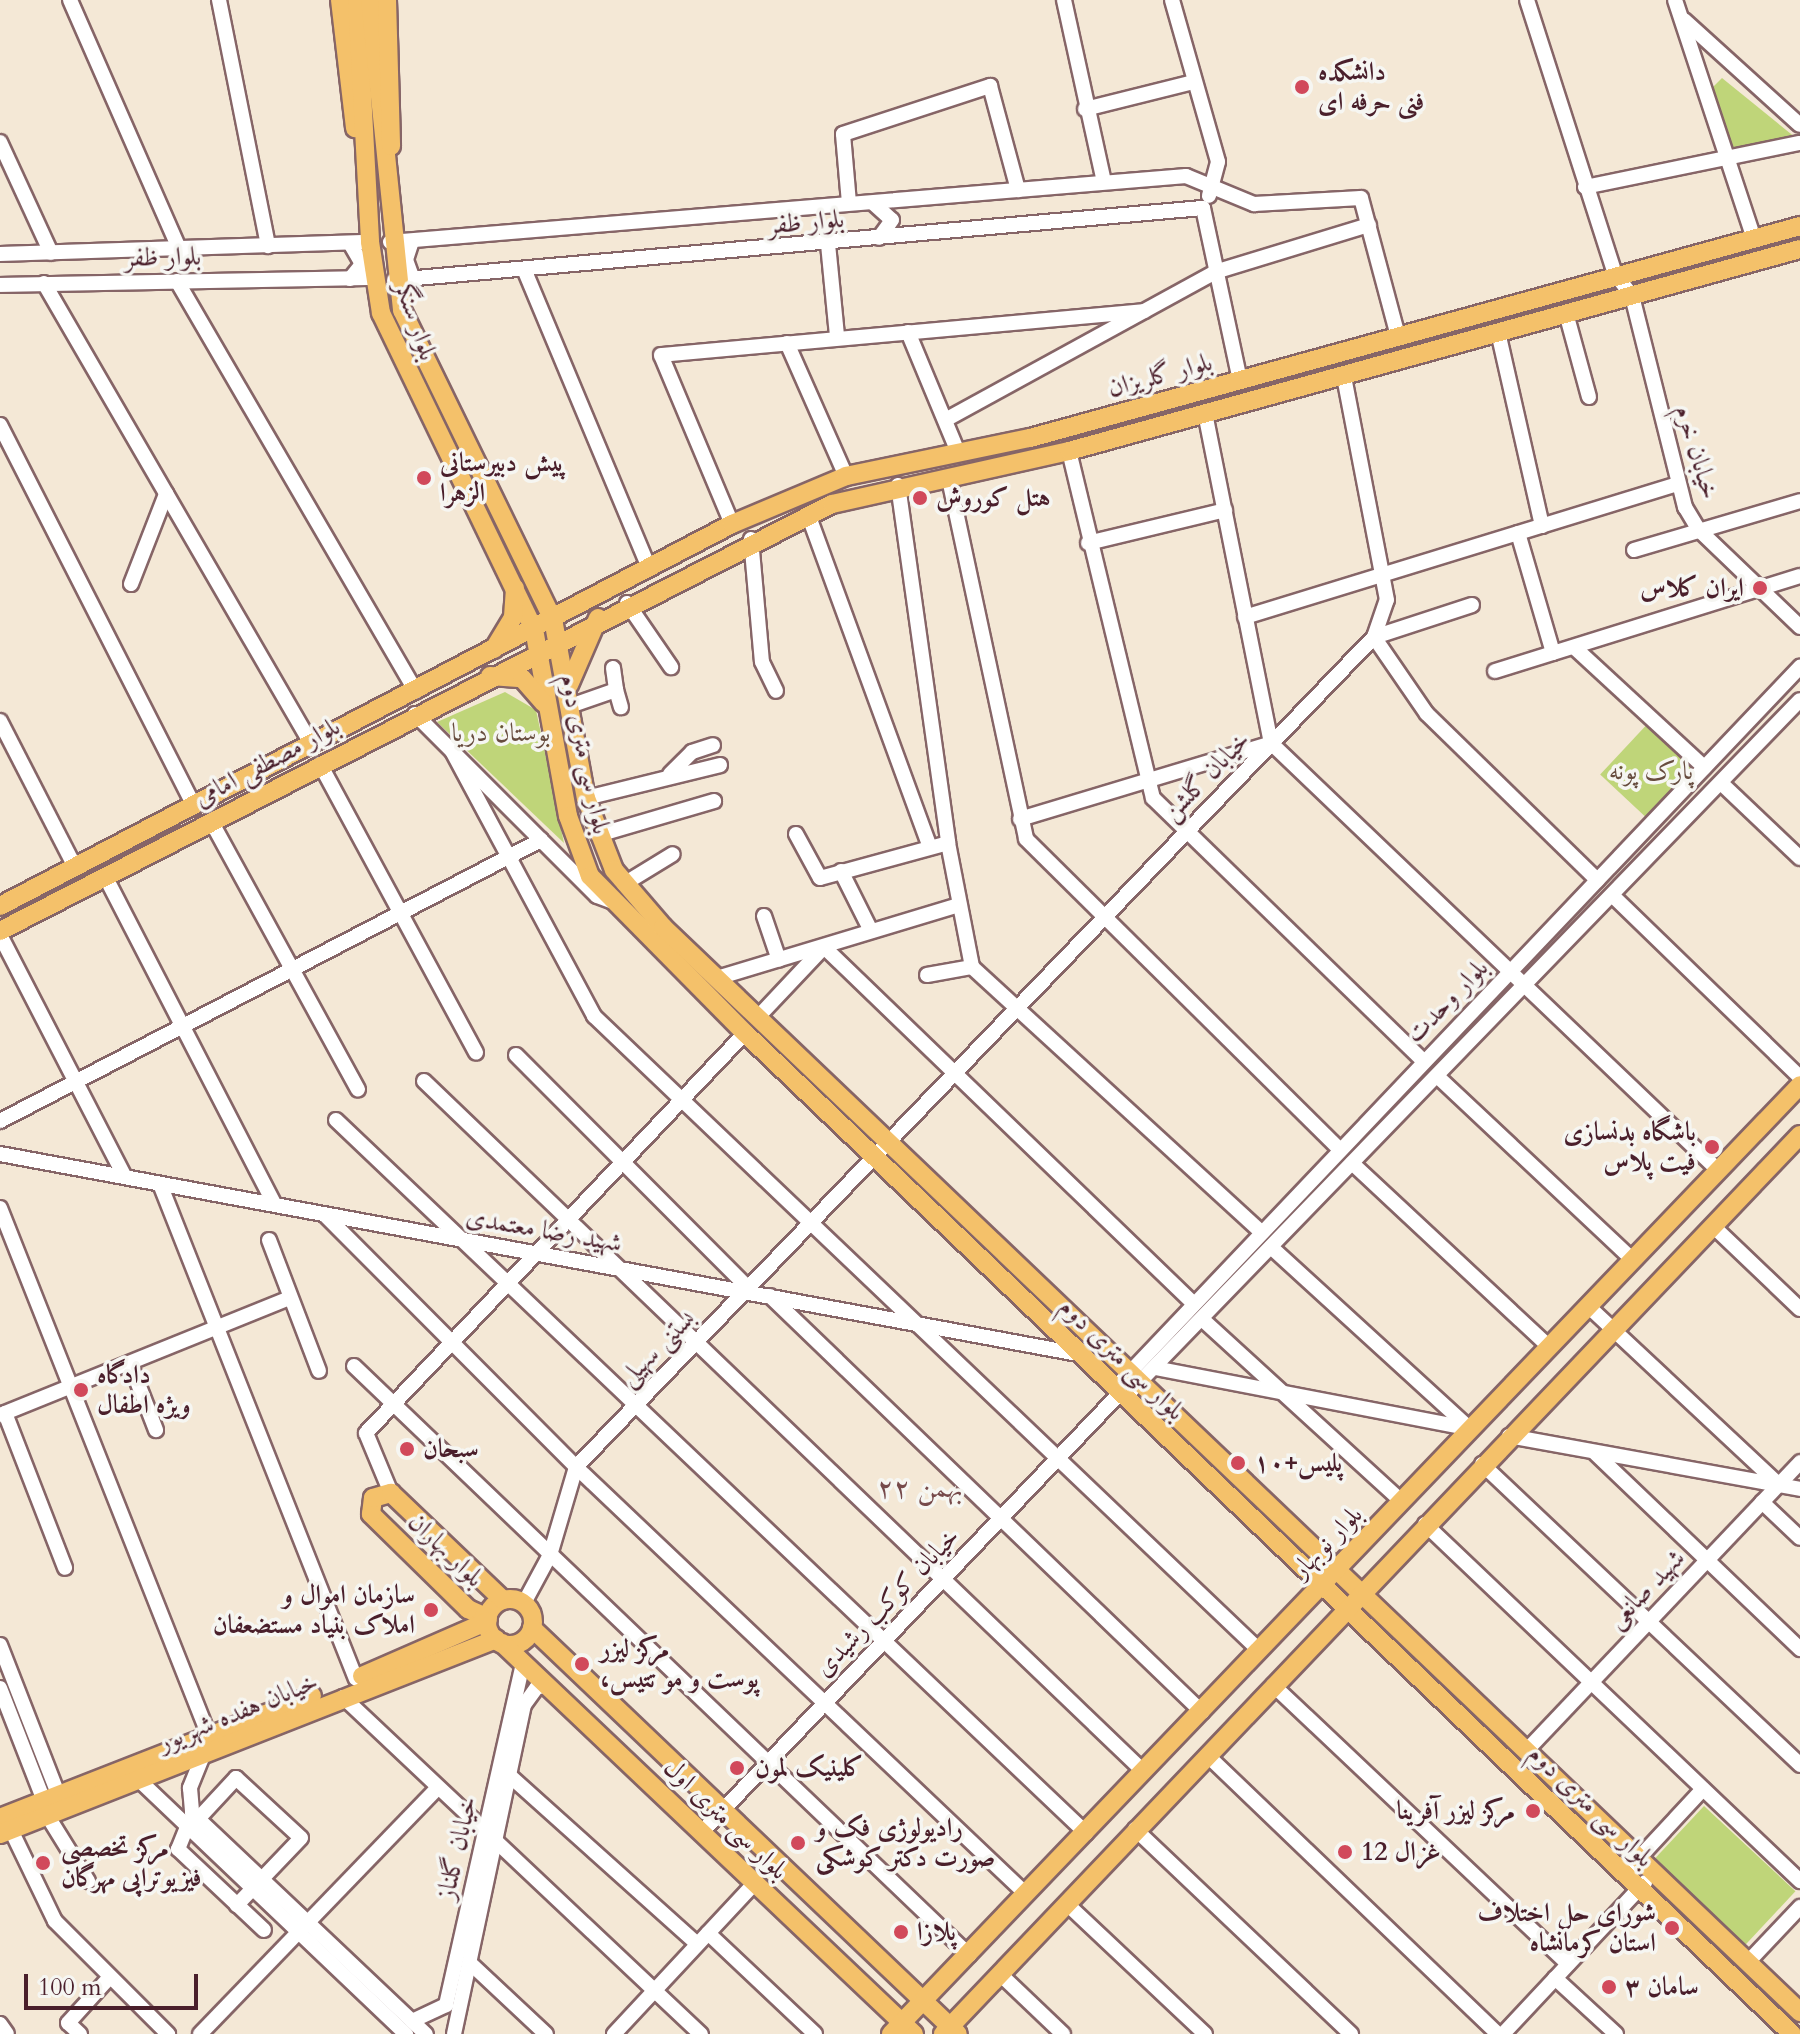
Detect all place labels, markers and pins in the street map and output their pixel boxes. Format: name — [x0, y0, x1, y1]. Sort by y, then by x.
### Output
place label: دانشکده فنی حرفه ای — [1318, 56, 1424, 118]
marker: دانشکده فنی حرفه ای — [1293, 78, 1311, 96]
place label: پیش دبیرستانی الزهرا — [440, 447, 567, 508]
marker: پیش دبیرستانی الزهرا — [415, 469, 433, 487]
place label: هتل کوروش — [936, 482, 1050, 514]
marker: هتل کوروش — [911, 489, 929, 507]
place label: ایران کلاس — [1640, 572, 1744, 604]
marker: ایران کلاس — [1751, 579, 1769, 597]
place label: باشگاه بدنسازی فیت پلاس — [1564, 1116, 1696, 1178]
marker: باشگاه بدنسازی فیت پلاس — [1703, 1138, 1721, 1156]
place label: دادگاه ویژه اطفال — [97, 1359, 191, 1420]
marker: دادگاه ویژه اطفال — [72, 1381, 90, 1399]
place label: سبحان — [423, 1433, 479, 1465]
marker: سبحان — [398, 1440, 416, 1458]
place label: پلیس+۱۰ — [1254, 1447, 1342, 1479]
marker: پلیس+۱۰ — [1229, 1454, 1247, 1472]
place label: سازمان اموال و املاک بنیاد مستضعفان — [213, 1579, 415, 1640]
marker: سازمان اموال و املاک بنیاد مستضعفان — [422, 1601, 440, 1619]
place label: مرکز لیزر ،پوست و مو تتیس — [600, 1633, 759, 1694]
marker: مرکز لیزر ،پوست و مو تتیس — [571, 1653, 593, 1675]
place label: کلینیک لمون — [755, 1752, 864, 1784]
marker: کلینیک لمون — [726, 1757, 748, 1779]
place label: مرکز لیزر آفرینا — [1396, 1795, 1515, 1827]
marker: مرکز لیزر آفرینا — [1522, 1800, 1544, 1822]
place label: رادیولوژی فک و صورت دکتر کوشکی — [816, 1812, 995, 1874]
place label: مرکز تخصصی فیزیوتراپی مهرگان — [61, 1832, 202, 1894]
marker: رادیولوژی فک و صورت دکتر کوشکی — [787, 1832, 809, 1854]
place label: غزال 12 — [1361, 1836, 1441, 1868]
marker: غزال 12 — [1336, 1843, 1354, 1861]
marker: مرکز تخصصی فیزیوتراپی مهرگان — [32, 1852, 54, 1874]
place label: شورای حل اختلاف استان کرمانشاه — [1477, 1897, 1656, 1958]
place label: پلازا — [917, 1916, 956, 1948]
marker: شورای حل اختلاف استان کرمانشاه — [1663, 1919, 1681, 1937]
marker: پلازا — [892, 1923, 910, 1941]
place label: سامان ۳ — [1625, 1971, 1699, 2003]
marker: سامان ۳ — [1600, 1978, 1618, 1996]

